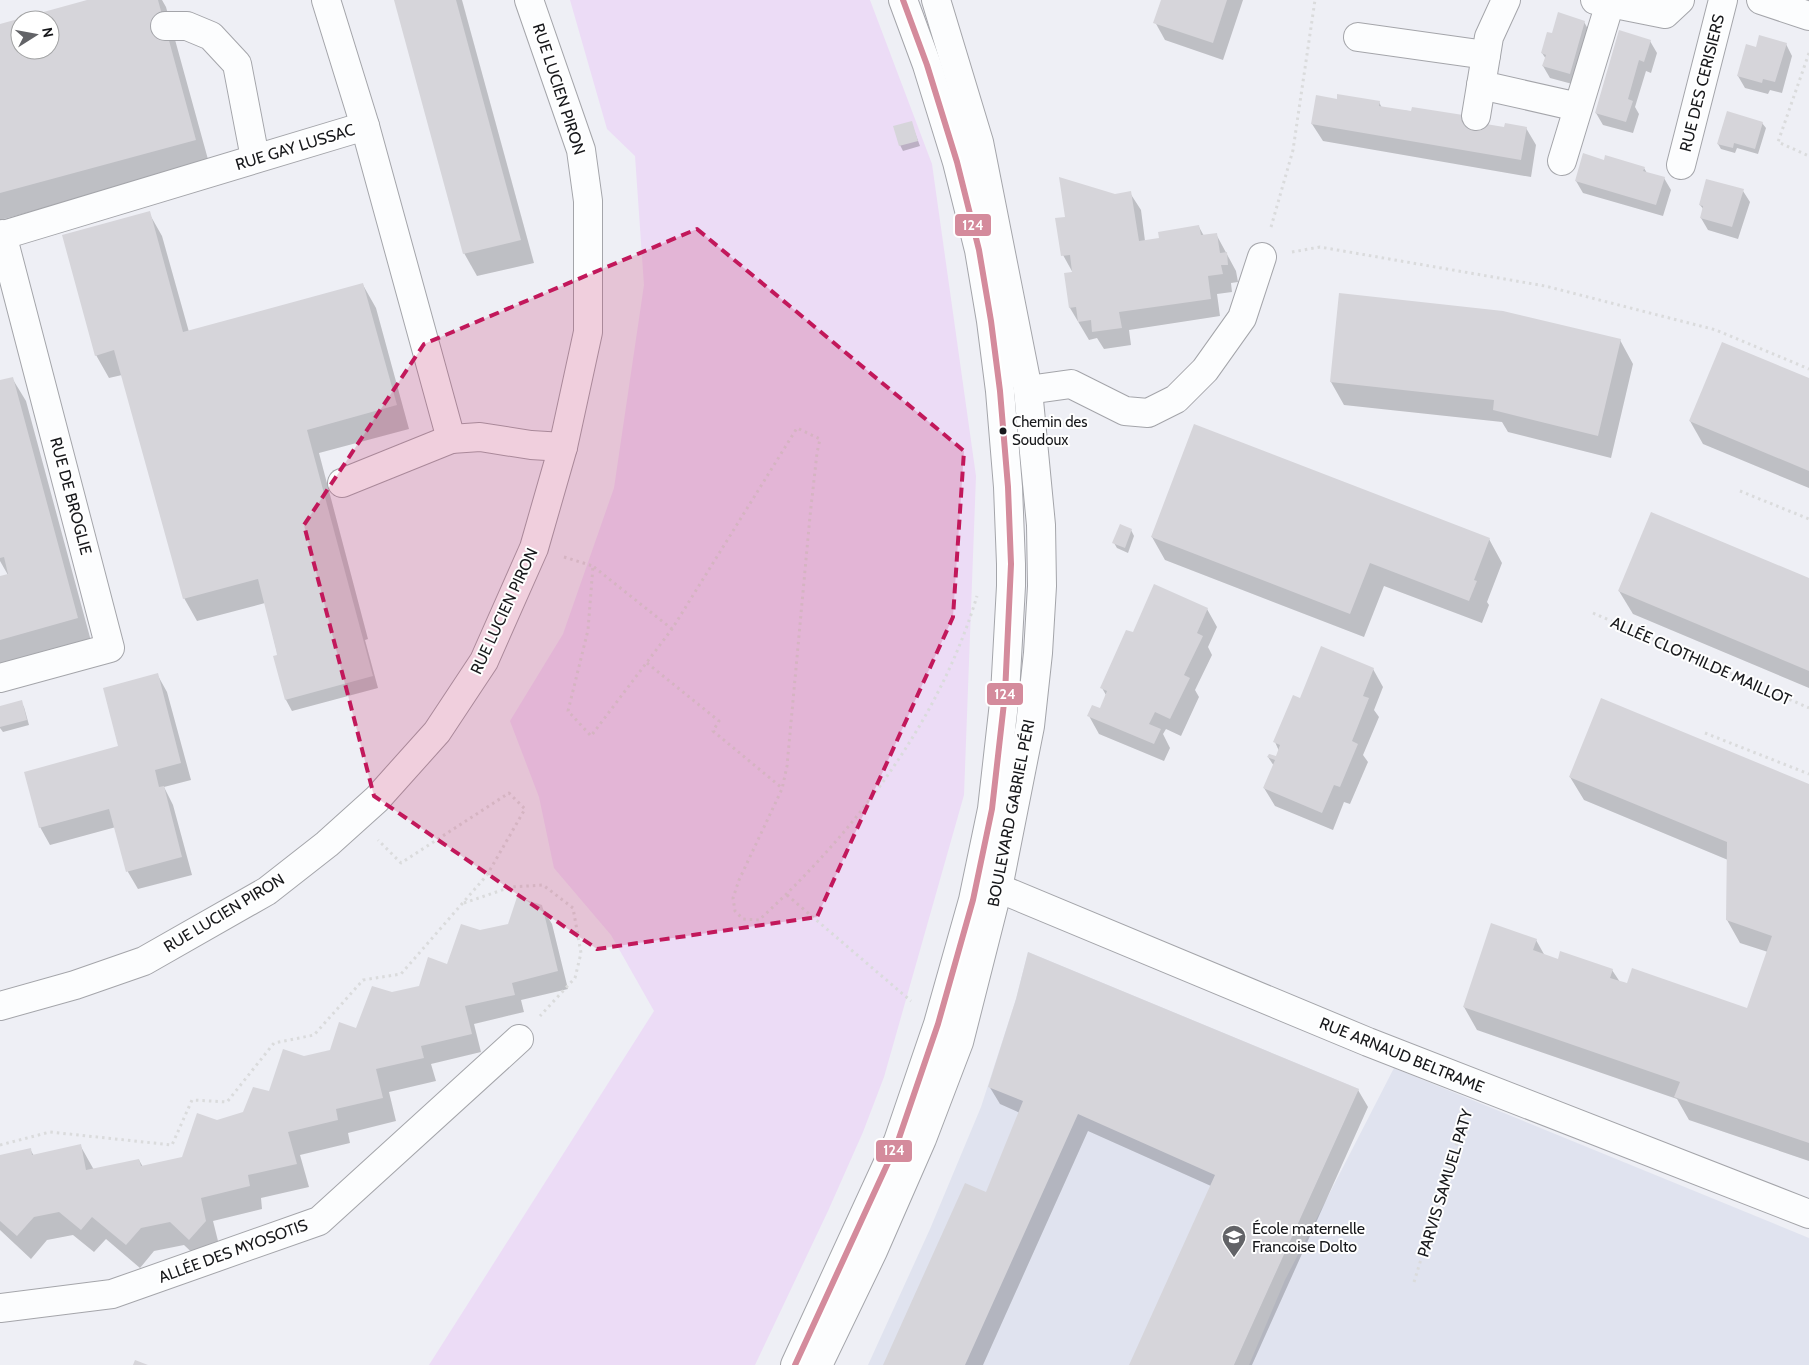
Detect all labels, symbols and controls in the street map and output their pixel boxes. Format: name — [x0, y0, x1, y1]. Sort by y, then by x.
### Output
north arrow — [10, 10, 60, 60]
street label: RUE DES CERISIERS — [1676, 12, 1728, 154]
street label: RUE LUCIEN PIRON — [529, 21, 589, 157]
text: N — [38, 26, 58, 39]
street label: RUE GAY LUSSAC — [233, 120, 357, 174]
line badge: 124 — [954, 213, 992, 237]
text: 124 — [962, 216, 984, 234]
place label: Chemin des Soudoux — [1012, 413, 1087, 449]
marker: Chemin des Soudoux — [998, 426, 1008, 436]
street label: RUE DE BROGLIE — [46, 435, 96, 557]
street label: RUE LUCIEN PIRON — [466, 545, 542, 677]
street label: ALLÉE CLOTHILDE MAILLOT — [1608, 613, 1795, 710]
line badge: 124 — [986, 682, 1024, 706]
text: 124 — [994, 685, 1016, 703]
street label: BOULEVARD GABRIEL PÉRI — [984, 718, 1038, 908]
street label: RUE LUCIEN PIRON — [160, 870, 288, 956]
street label: RUE ARNAUD BELTRAME — [1317, 1013, 1487, 1097]
street label: PARVIS SAMUEL PATY — [1413, 1106, 1477, 1259]
line badge: 124 — [875, 1139, 913, 1163]
text: 124 — [883, 1141, 905, 1159]
street label: ALLÉE DES MYOSOTIS — [156, 1215, 310, 1287]
place label: École maternelle Francoise Dolto — [1252, 1219, 1365, 1256]
school or university icon: École maternelle Francoise Dolto — [1221, 1224, 1247, 1258]

